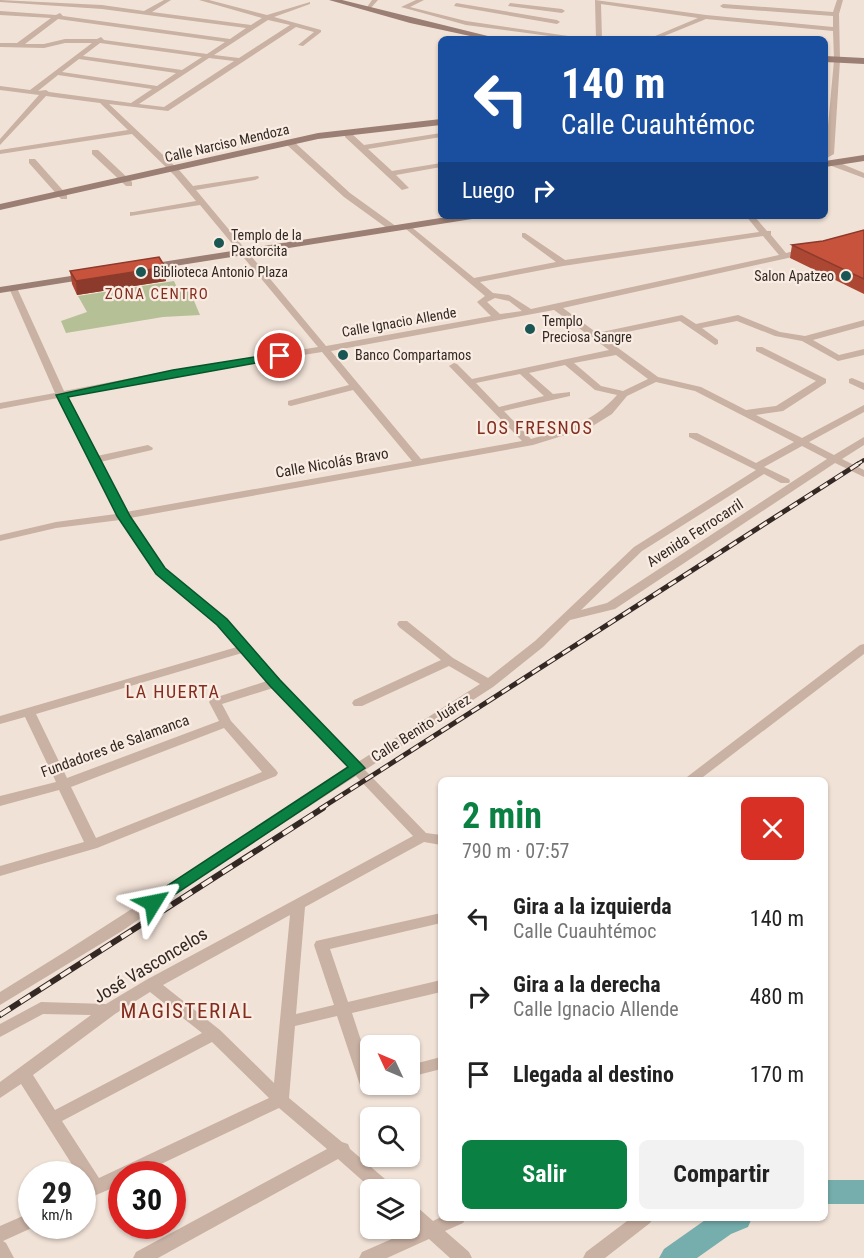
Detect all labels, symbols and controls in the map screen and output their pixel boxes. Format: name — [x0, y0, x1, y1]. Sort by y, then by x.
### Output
text: 140 m — [561, 59, 666, 108]
icon: left — [462, 60, 540, 138]
text: Calle Cuauhtémoc — [561, 109, 755, 141]
street label: Calle Narciso Mendoza — [163, 121, 291, 165]
icon: right — [527, 174, 560, 207]
text: Luego — [462, 178, 515, 203]
place label: Templo de la Pastorcita — [231, 227, 302, 259]
marker: Templo de la Pastorcita — [212, 236, 226, 250]
place label: Biblioteca Antonio Plaza — [153, 264, 288, 280]
marker: Biblioteca Antonio Plaza — [134, 265, 148, 279]
place label: Salon Apatzeo — [754, 268, 834, 284]
marker: Salon Apatzeo — [839, 269, 853, 283]
district label: ZONA CENTRO — [105, 285, 209, 303]
street label: Calle Ignacio Allende — [340, 304, 458, 340]
place label: Templo Preciosa Sangre — [542, 313, 632, 345]
marker: Templo Preciosa Sangre — [523, 322, 537, 336]
pin — [254, 330, 305, 381]
icon: arrive — [263, 339, 296, 372]
place label: Banco Compartamos — [355, 347, 471, 363]
marker: Banco Compartamos — [336, 348, 350, 362]
district label: LOS FRESNOS — [477, 417, 593, 438]
street label: Calle Nicolás Bravo — [274, 444, 390, 482]
street label: Avenida Ferrocarril — [643, 495, 747, 571]
district label: LA HUERTA — [126, 681, 220, 702]
street label: Calle Benito Juárez — [368, 690, 474, 766]
street label: Fundadores de Salamanca — [38, 711, 192, 781]
text: 2 min — [462, 795, 542, 837]
button: close — [741, 797, 804, 860]
text: 790 m · 07:57 — [462, 839, 569, 863]
position arrow — [121, 871, 185, 935]
text: Gira a la izquierda — [513, 894, 672, 919]
icon: left — [462, 902, 495, 935]
text: 140 m — [750, 906, 804, 931]
text: Calle Cuauhtémoc — [513, 919, 657, 943]
street label: José Vasconcelos — [89, 923, 211, 1007]
text: Gira a la derecha — [513, 972, 661, 997]
icon: right — [462, 980, 495, 1013]
text: 480 m — [750, 984, 804, 1009]
text: Calle Ignacio Allende — [513, 997, 679, 1021]
district label: MAGISTERIAL — [120, 999, 254, 1023]
north arrow — [360, 1035, 420, 1095]
map controls — [360, 1035, 420, 1239]
icon: arrive — [462, 1058, 495, 1091]
text: Llegada al destino — [513, 1062, 674, 1087]
text: 170 m — [750, 1062, 804, 1087]
button: search — [360, 1107, 420, 1167]
button: Salir — [462, 1140, 627, 1209]
button: Compartir — [639, 1140, 804, 1209]
speed limit sign: 30 — [108, 1161, 186, 1239]
text: 29 — [42, 1175, 72, 1210]
button: layers — [360, 1179, 420, 1239]
text: km/h — [42, 1206, 72, 1224]

